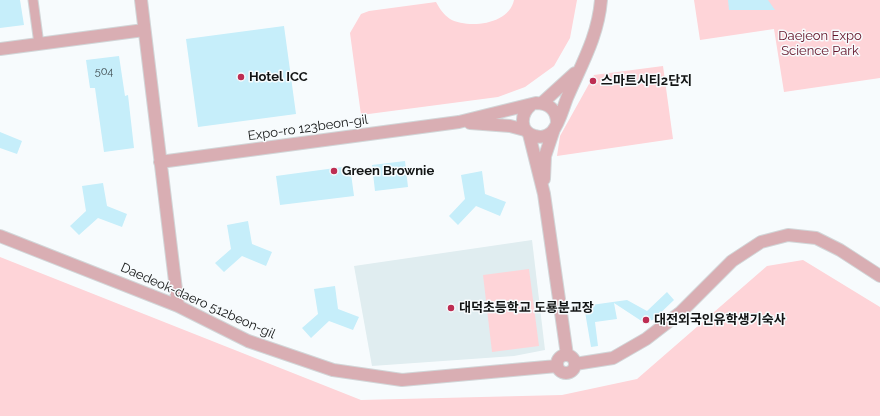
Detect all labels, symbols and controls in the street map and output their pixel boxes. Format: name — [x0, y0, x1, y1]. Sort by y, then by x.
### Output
park label: Daejeon Expo Science Park — [778, 28, 862, 59]
house number: 504 — [95, 65, 113, 79]
place label: Hotel ICC — [249, 69, 308, 85]
marker: Hotel ICC — [236, 72, 246, 82]
place label: 스마트시티2단지 — [601, 73, 692, 89]
marker: 스마트시티2단지 — [588, 76, 598, 86]
street label: Expo-ro 123beon-gil — [247, 112, 369, 144]
place label: Green Brownie — [342, 163, 434, 179]
marker: Green Brownie — [329, 166, 339, 176]
street label: Daedeok-daero 512beon-gil — [118, 260, 278, 342]
place label: 대덕초등학교 도룡분교장 — [459, 300, 594, 316]
marker: 대덕초등학교 도룡분교장 — [446, 303, 456, 313]
place label: 대전외국인유학생기숙사 — [654, 312, 786, 328]
marker: 대전외국인유학생기숙사 — [641, 315, 651, 325]

